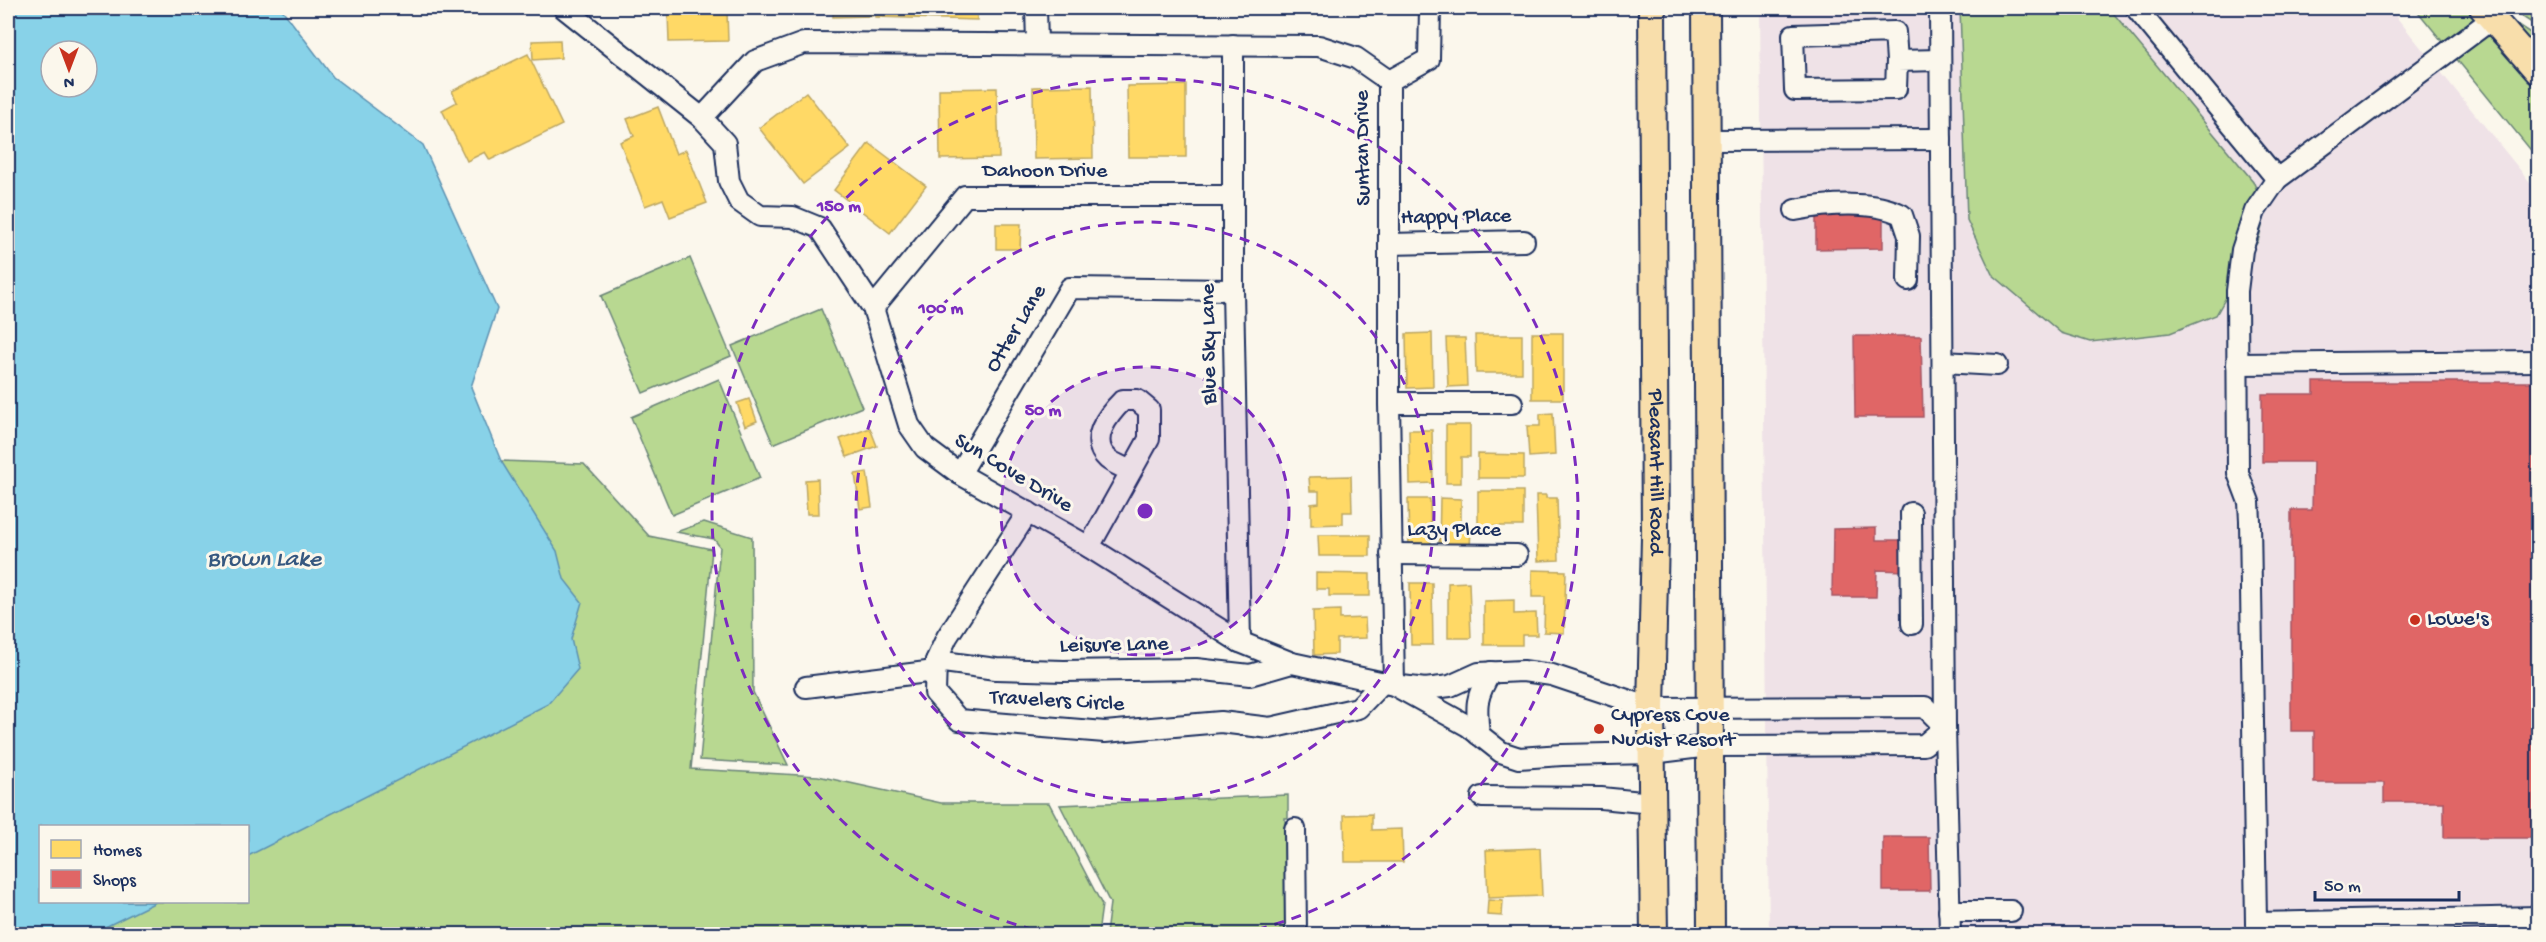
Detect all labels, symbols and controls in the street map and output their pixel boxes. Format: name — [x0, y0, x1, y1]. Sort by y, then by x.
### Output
north arrow — [39, 39, 99, 99]
text: N — [63, 71, 74, 90]
street label: Suntan Drive — [1350, 89, 1378, 206]
street label: Dahoon Drive — [981, 159, 1108, 185]
text: 150 m — [816, 197, 861, 218]
street label: Happy Place — [1401, 204, 1512, 232]
street label: Otter Lane — [981, 280, 1054, 378]
street label: Blue Sky Lane — [1196, 283, 1224, 406]
text: 100 m — [918, 299, 964, 320]
street label: Pleasant Hill Road — [1641, 388, 1668, 557]
text: 50 m — [1025, 401, 1062, 422]
street label: Sun Cove Drive — [949, 428, 1078, 520]
centre of rings — [1135, 501, 1155, 521]
street label: Lazy Place — [1407, 518, 1502, 544]
water label: Brown Lake — [207, 546, 323, 575]
place label: Lowe's — [2427, 607, 2489, 633]
marker: Lowe's — [2408, 613, 2422, 627]
street label: Leisure Lane — [1059, 632, 1169, 660]
street label: Travelers Circle — [987, 685, 1126, 719]
place label: Cypress Cove Nudist Resort — [1611, 703, 1737, 754]
marker: Cypress Cove Nudist Resort — [1592, 722, 1606, 736]
legend — [39, 825, 249, 903]
text: Homes — [93, 841, 143, 862]
scale bar — [2315, 864, 2459, 902]
text: Shops — [93, 871, 137, 892]
text: 50 m — [2324, 877, 2361, 898]

